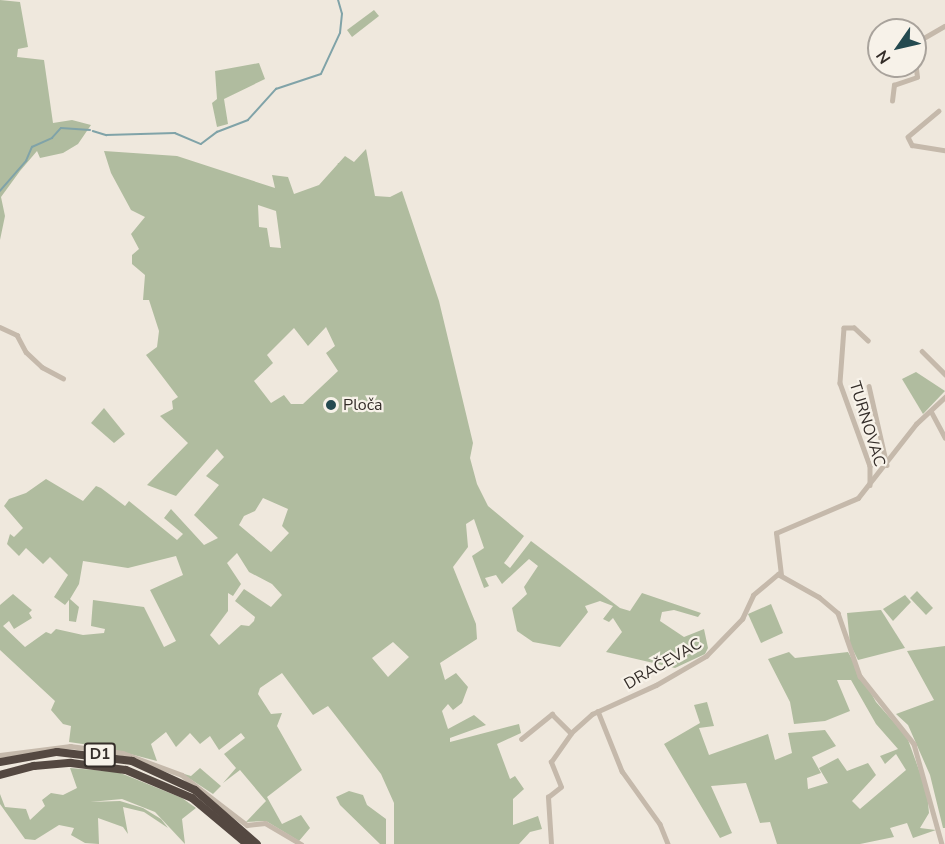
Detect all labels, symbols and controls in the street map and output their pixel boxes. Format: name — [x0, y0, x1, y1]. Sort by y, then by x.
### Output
north arrow — [867, 18, 927, 78]
text: N — [871, 46, 896, 68]
street label: TURNOVAC — [845, 379, 889, 469]
place label: Ploča — [343, 395, 383, 415]
marker: Ploča — [324, 398, 338, 412]
street label: DRAČEVAC — [621, 634, 705, 694]
road number: D1 — [84, 743, 116, 767]

